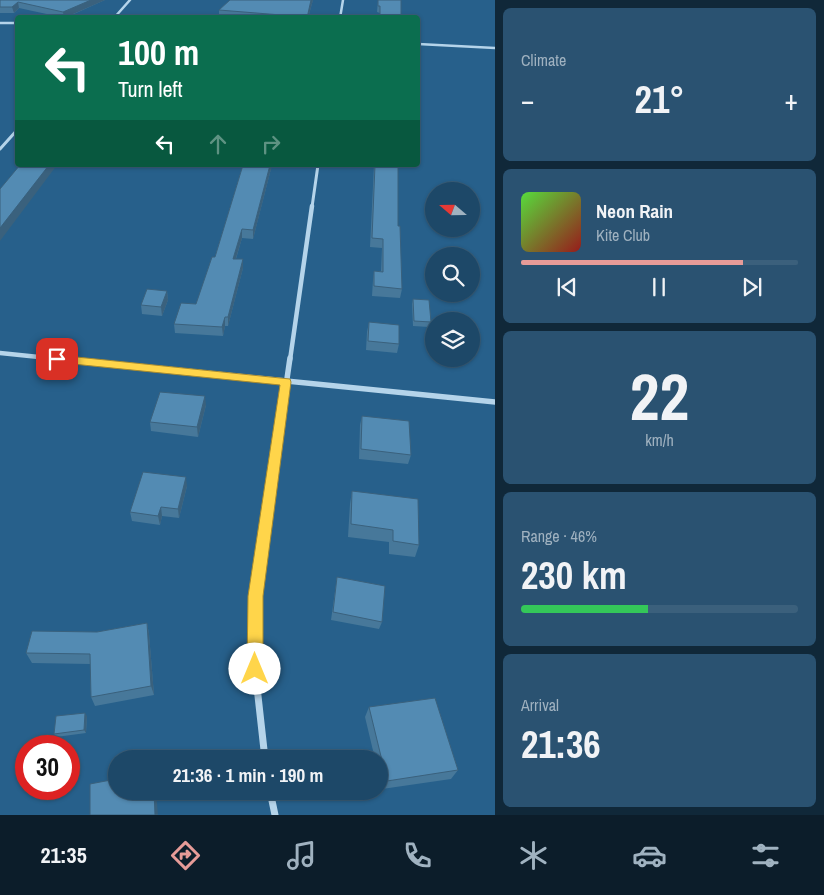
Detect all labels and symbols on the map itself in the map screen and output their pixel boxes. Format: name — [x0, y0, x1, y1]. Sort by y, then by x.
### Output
north arrow — [425, 182, 480, 238]
pin — [36, 338, 78, 380]
position arrow — [228, 642, 280, 694]
speed limit sign: 30 — [15, 735, 80, 800]

